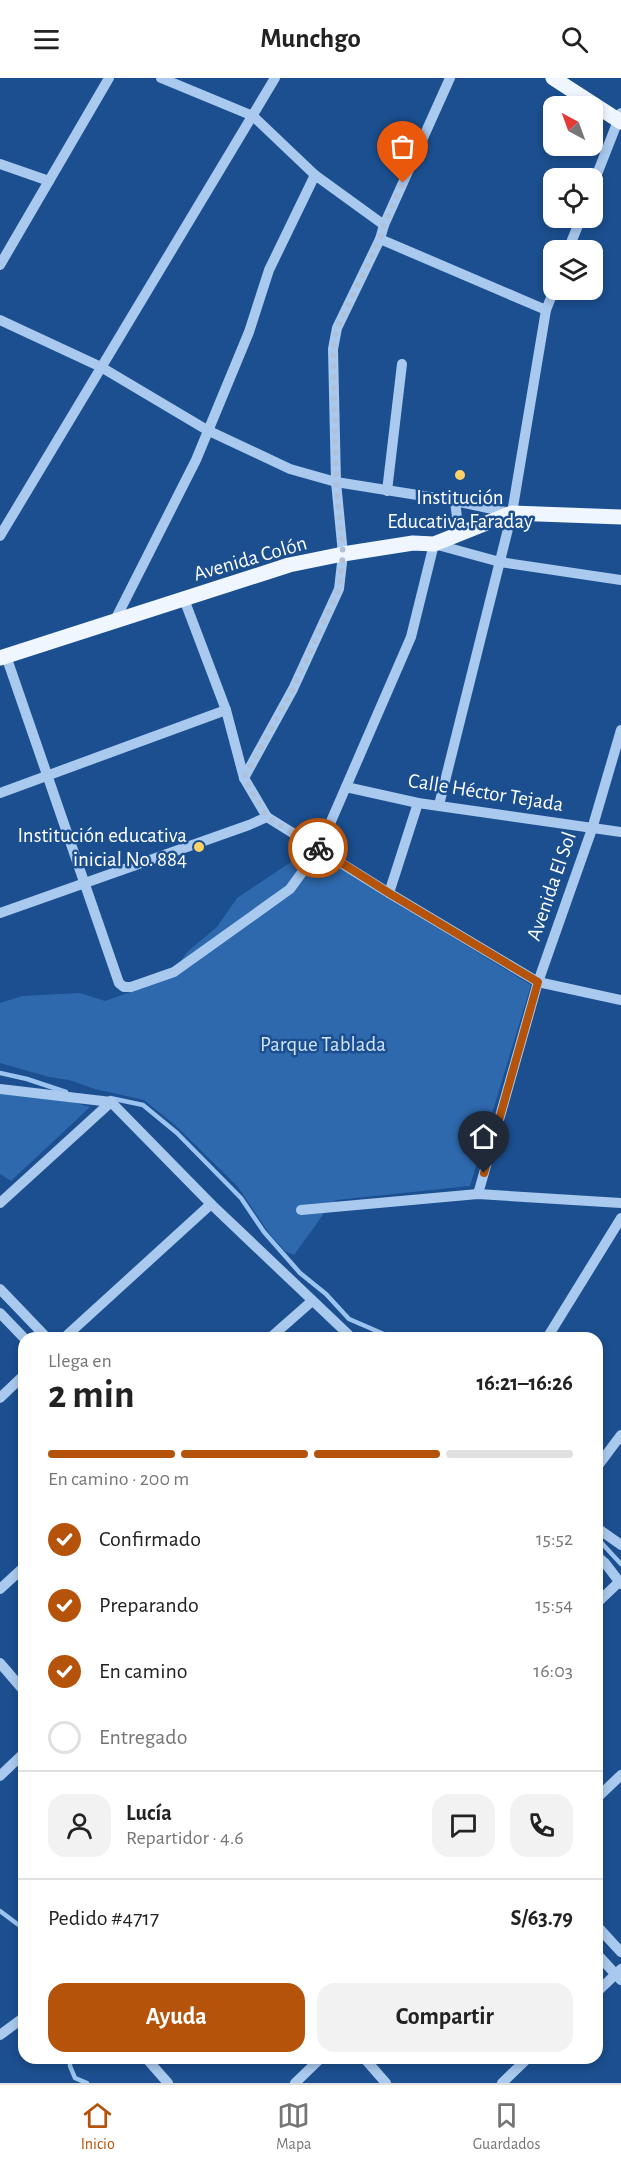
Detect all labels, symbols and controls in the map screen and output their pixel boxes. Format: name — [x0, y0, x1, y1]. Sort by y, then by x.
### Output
icon: menu — [30, 23, 63, 56]
icon: search — [558, 23, 591, 56]
text: Munchgo — [260, 25, 361, 52]
north arrow — [543, 96, 603, 156]
map controls — [543, 96, 603, 300]
pin — [377, 121, 428, 183]
icon: bag — [386, 130, 419, 163]
button: locate — [543, 168, 603, 228]
button: layers — [543, 240, 603, 300]
marker: Institución Educativa Faraday — [453, 468, 467, 482]
place label: Institución Educativa Faraday — [387, 487, 533, 532]
street label: Avenida Colón — [191, 532, 309, 585]
street label: Calle Héctor Tejada — [407, 770, 565, 815]
courier — [288, 818, 348, 878]
place label: Institución educativa inicial No. 884 — [17, 825, 187, 870]
street label: Avenida El Sol — [523, 829, 580, 943]
icon: bike — [302, 832, 335, 865]
marker: Institución educativa inicial No. 884 — [192, 840, 206, 854]
park label: Parque Tablada — [260, 1034, 386, 1055]
pin — [458, 1111, 509, 1173]
icon: home — [467, 1120, 500, 1153]
text: Llega en — [48, 1351, 112, 1371]
text: 16:21–16:26 — [476, 1372, 573, 1394]
text: 2 min — [48, 1376, 135, 1415]
text: En camino · 200 m — [48, 1469, 189, 1489]
icon: check — [48, 1523, 81, 1556]
text: Confirmado — [99, 1528, 201, 1550]
text: 15:52 — [536, 1529, 573, 1549]
icon: check — [48, 1589, 81, 1622]
text: Preparando — [99, 1594, 199, 1616]
text: 15:54 — [535, 1595, 573, 1615]
icon: check — [48, 1655, 81, 1688]
text: En camino — [99, 1660, 188, 1682]
text: 16:03 — [533, 1661, 573, 1681]
text: Entregado — [99, 1726, 188, 1748]
button: person — [48, 1794, 111, 1857]
button: chat — [432, 1794, 495, 1857]
button: phone — [510, 1794, 573, 1857]
text: Lucía — [126, 1802, 172, 1824]
text: Repartidor · 4.6 — [126, 1828, 244, 1848]
text: Pedido #4717 — [48, 1907, 159, 1929]
text: S/63.79 — [511, 1907, 573, 1929]
button: Ayuda — [48, 1983, 305, 2052]
button: Compartir — [317, 1983, 573, 2052]
tab: Inicio — [81, 2099, 115, 2154]
tab: Mapa — [276, 2099, 311, 2154]
tab: Guardados — [473, 2099, 540, 2154]

